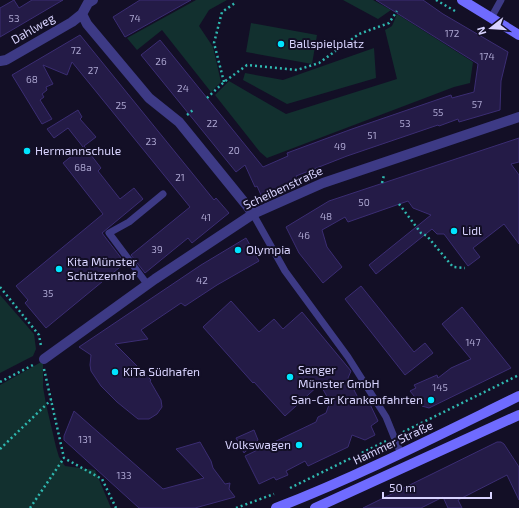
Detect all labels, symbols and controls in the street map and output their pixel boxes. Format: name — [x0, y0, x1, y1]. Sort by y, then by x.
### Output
north arrow — [471, 8, 511, 48]
street label: Dahlweg — [8, 10, 57, 46]
house number: 53 — [9, 12, 19, 24]
house number: 74 — [129, 12, 141, 24]
text: N — [474, 25, 488, 37]
house number: 172 — [445, 27, 460, 39]
place label: Ballspielplatz — [289, 36, 364, 50]
marker: Ballspielplatz — [276, 39, 286, 49]
house number: 72 — [71, 44, 82, 56]
house number: 174 — [479, 50, 495, 62]
house number: 26 — [155, 55, 167, 67]
house number: 27 — [88, 64, 98, 76]
house number: 68 — [26, 73, 38, 85]
house number: 24 — [177, 82, 189, 94]
house number: 57 — [472, 98, 482, 110]
house number: 25 — [116, 99, 126, 111]
house number: 55 — [433, 106, 443, 118]
house number: 22 — [206, 117, 218, 129]
house number: 53 — [400, 117, 410, 129]
house number: 51 — [367, 129, 377, 141]
house number: 23 — [145, 135, 157, 147]
house number: 49 — [334, 140, 346, 152]
place label: Hermannschule — [35, 143, 121, 157]
house number: 20 — [228, 144, 240, 156]
marker: Hermannschule — [22, 146, 32, 156]
house number: 68a — [74, 161, 92, 173]
street label: Scheibenstraße — [241, 163, 324, 212]
house number: 21 — [175, 171, 185, 183]
house number: 50 — [358, 196, 370, 208]
house number: 48 — [320, 210, 332, 222]
house number: 41 — [201, 211, 211, 223]
place label: Lidl — [462, 223, 482, 237]
marker: Lidl — [449, 226, 459, 236]
house number: 46 — [298, 229, 310, 241]
place label: Olympia — [246, 242, 291, 256]
house number: 39 — [151, 243, 163, 255]
marker: Olympia — [233, 245, 243, 255]
place label: Kita Münster Schützenhof — [67, 254, 137, 282]
marker: Kita Münster Schützenhof — [54, 264, 64, 274]
house number: 42 — [196, 274, 208, 286]
house number: 35 — [43, 287, 53, 299]
house number: 147 — [465, 336, 481, 348]
place label: Senger Münster GmbH — [298, 362, 380, 390]
place label: KiTa Südhafen — [123, 364, 200, 378]
marker: KiTa Südhafen — [110, 367, 120, 377]
marker: Senger Münster GmbH — [285, 372, 295, 382]
house number: 145 — [432, 381, 448, 393]
place label: San-Car Krankenfahrten — [291, 392, 423, 406]
marker: San-Car Krankenfahrten — [426, 395, 436, 405]
street label: Hammer Straße — [350, 417, 435, 467]
house number: 131 — [78, 433, 92, 445]
place label: Volkswagen — [225, 437, 291, 451]
marker: Volkswagen — [294, 440, 304, 450]
house number: 133 — [116, 469, 132, 481]
scale bar — [383, 474, 491, 500]
text: 50 m — [389, 480, 416, 494]

